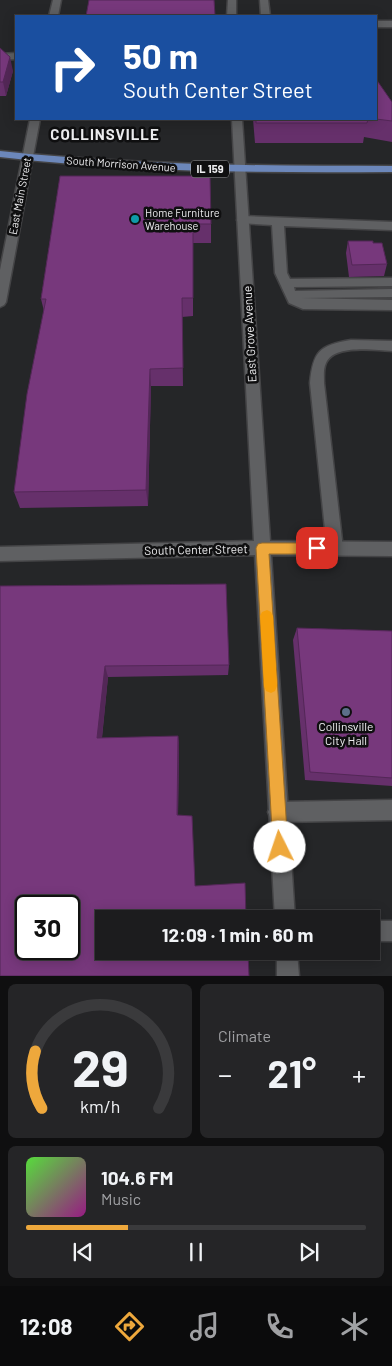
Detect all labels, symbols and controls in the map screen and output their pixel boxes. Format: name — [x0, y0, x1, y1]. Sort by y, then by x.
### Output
text: 50 m — [123, 34, 198, 76]
icon: right — [40, 35, 105, 100]
text: South Center Street — [123, 76, 313, 102]
district label: COLLINSVILLE — [50, 125, 160, 143]
street label: South Morrison Avenue — [66, 153, 176, 174]
street label: East Main Street — [6, 156, 33, 236]
road number: IL 159 — [191, 160, 229, 178]
place label: Home Furniture Warehouse — [145, 206, 220, 232]
marker: Home Furniture Warehouse — [129, 213, 141, 225]
street label: East Grove Avenue — [239, 286, 259, 383]
pin — [296, 527, 338, 569]
icon: arrive — [303, 534, 331, 562]
street label: South Center Street — [144, 541, 248, 557]
marker: Collinsville City Hall — [340, 706, 352, 718]
place label: Collinsville City Hall — [319, 719, 373, 747]
position arrow — [253, 820, 305, 872]
speed limit sign: 30 — [15, 895, 80, 960]
text: 12:09 · 1 min · 60 m — [162, 923, 313, 946]
text: Climate — [218, 1026, 271, 1045]
text: 29 — [72, 1035, 128, 1097]
text: 21° — [268, 1050, 316, 1096]
text: − — [218, 1057, 232, 1091]
text: + — [352, 1057, 366, 1091]
text: km/h — [80, 1095, 120, 1117]
text: 104.6 FM — [101, 1166, 173, 1189]
text: Music — [101, 1189, 141, 1208]
icon: previous — [69, 1238, 97, 1266]
icon: pause — [182, 1238, 210, 1266]
icon: next — [295, 1238, 323, 1266]
icon: directions — [112, 1309, 147, 1344]
icon: music — [187, 1309, 222, 1344]
icon: phone — [262, 1309, 297, 1344]
icon: climate — [337, 1309, 372, 1344]
text: 12:08 — [20, 1313, 73, 1339]

